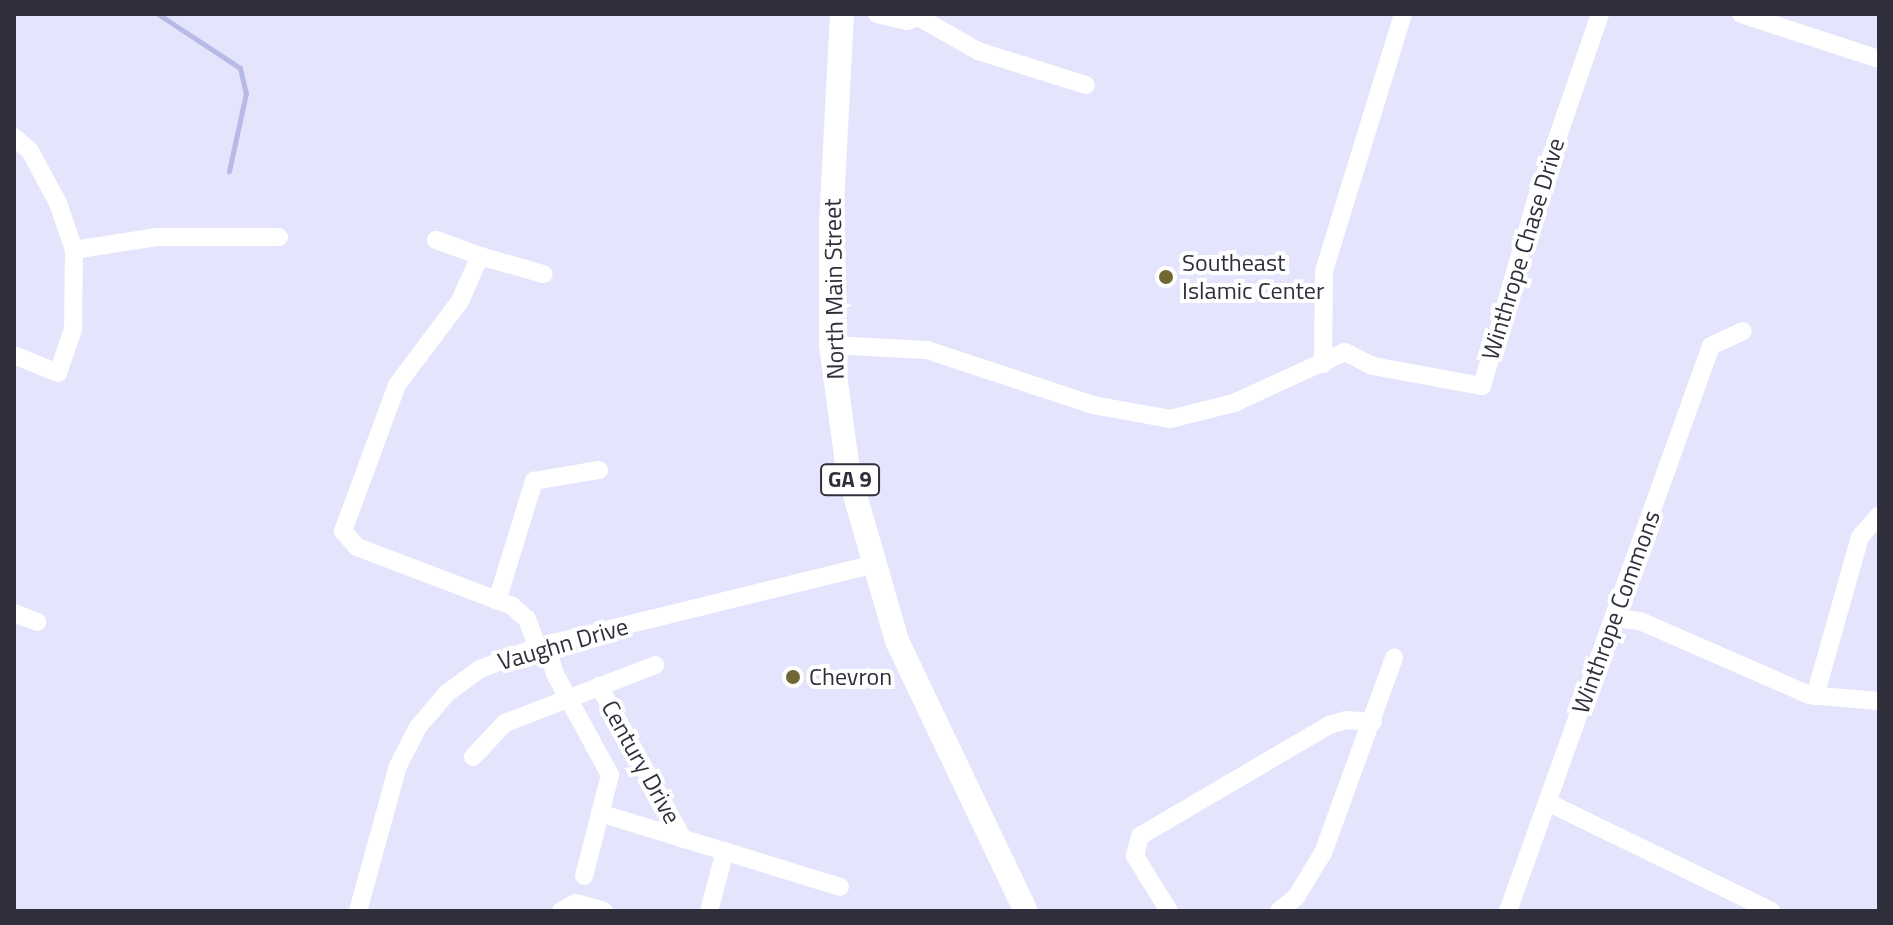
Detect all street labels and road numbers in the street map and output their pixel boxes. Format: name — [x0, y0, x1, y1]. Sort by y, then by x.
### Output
street label: Winthrope Chase Drive — [1476, 135, 1570, 363]
street label: North Main Street — [818, 198, 850, 380]
road number: GA 9 — [820, 462, 880, 498]
street label: Winthrope Commons — [1566, 507, 1666, 717]
street label: Vaughn Drive — [495, 612, 631, 676]
street label: Century Drive — [595, 695, 687, 829]

